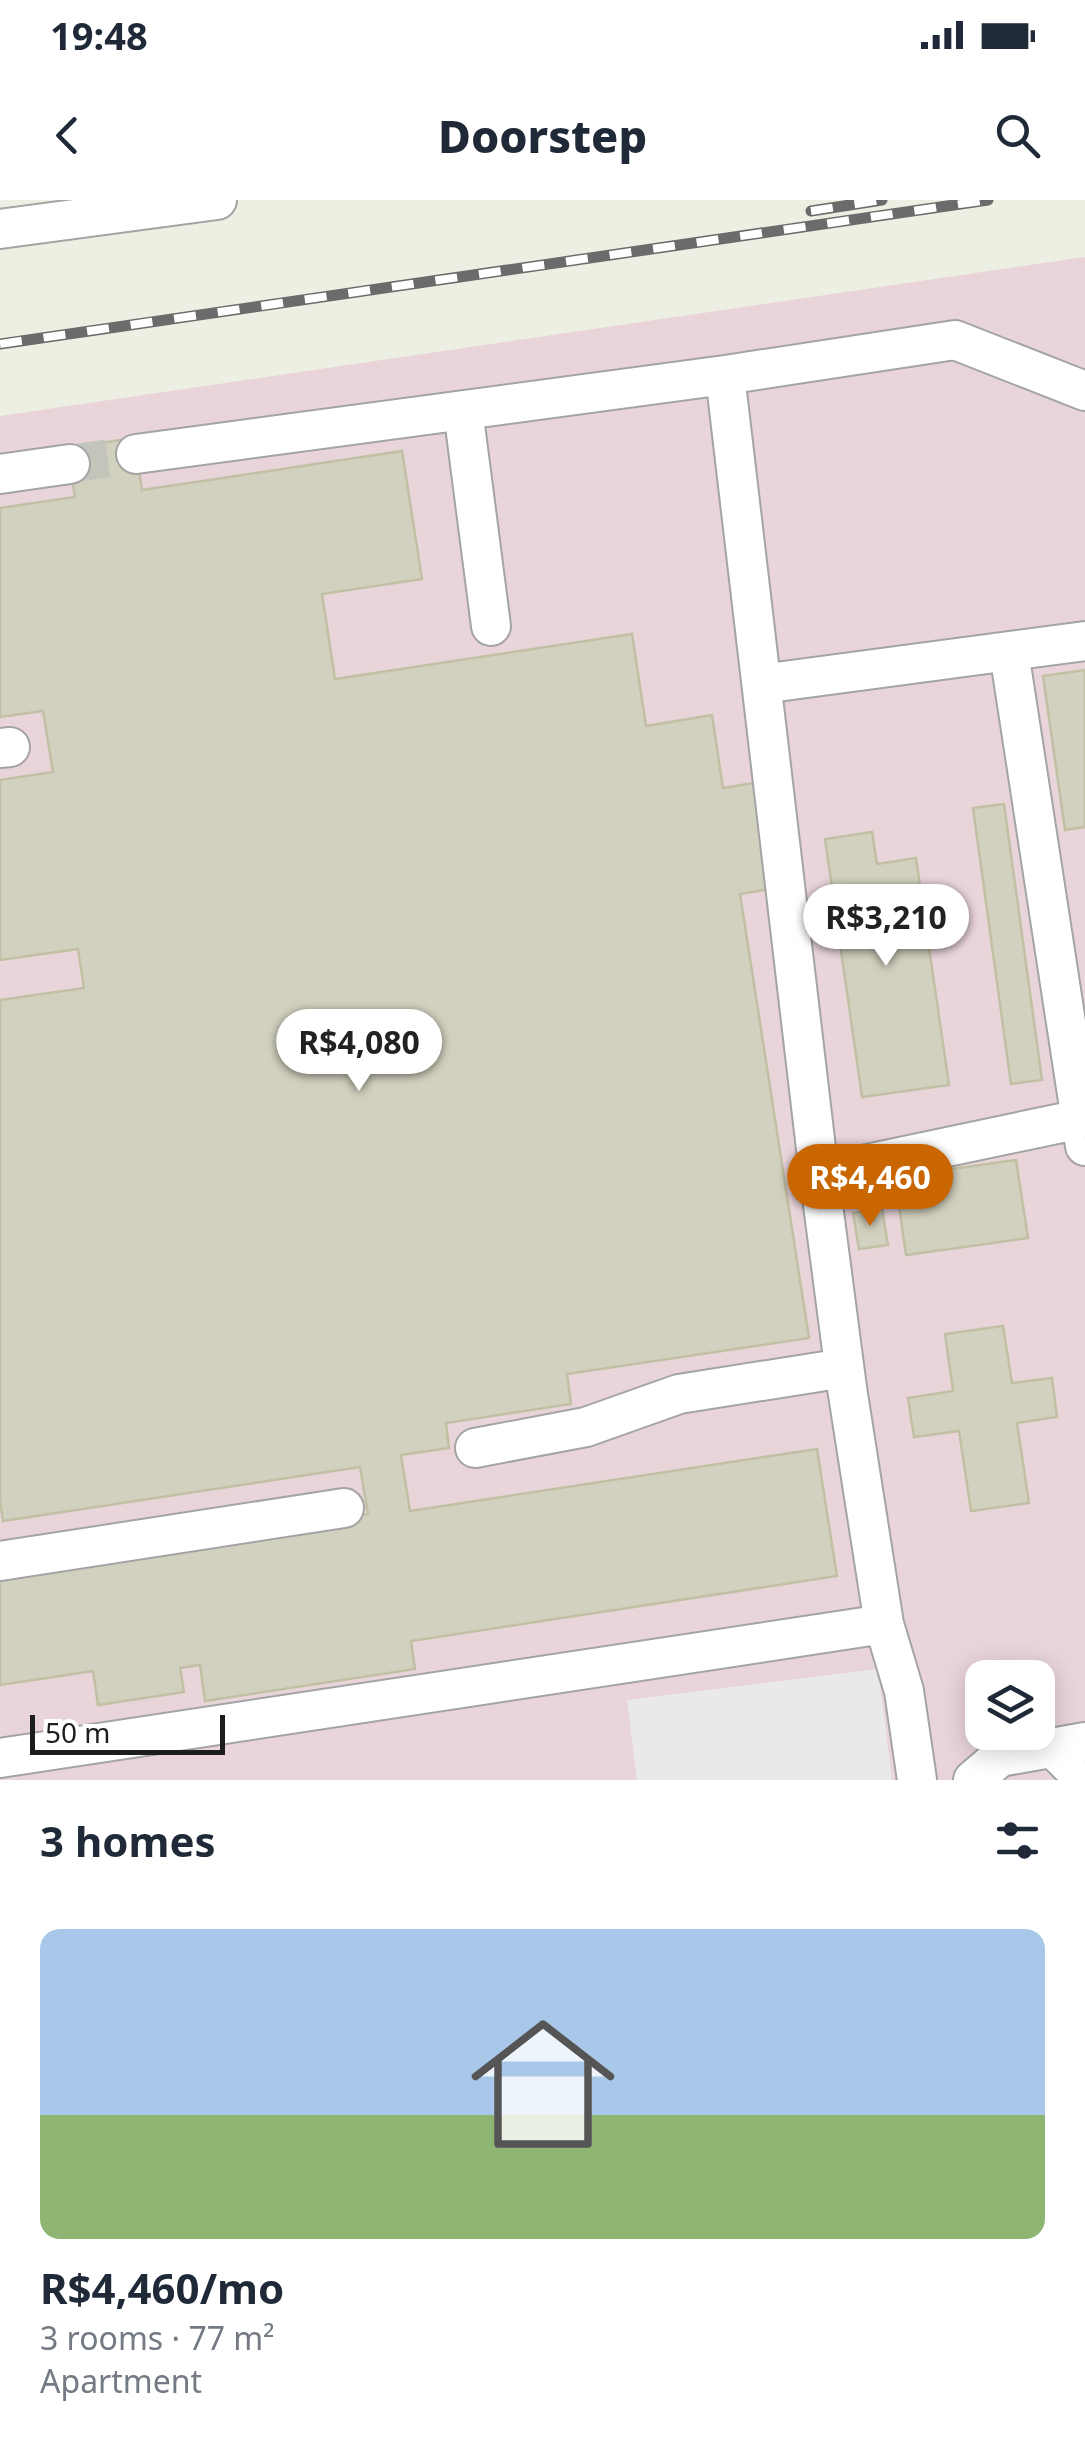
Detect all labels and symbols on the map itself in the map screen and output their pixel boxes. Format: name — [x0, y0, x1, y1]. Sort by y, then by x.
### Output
pin: R$3,210 — [794, 884, 978, 969]
pin: R$4,080 — [267, 1009, 451, 1094]
pin: R$4,460 — [778, 1144, 962, 1229]
scale bar — [30, 1710, 225, 1754]

